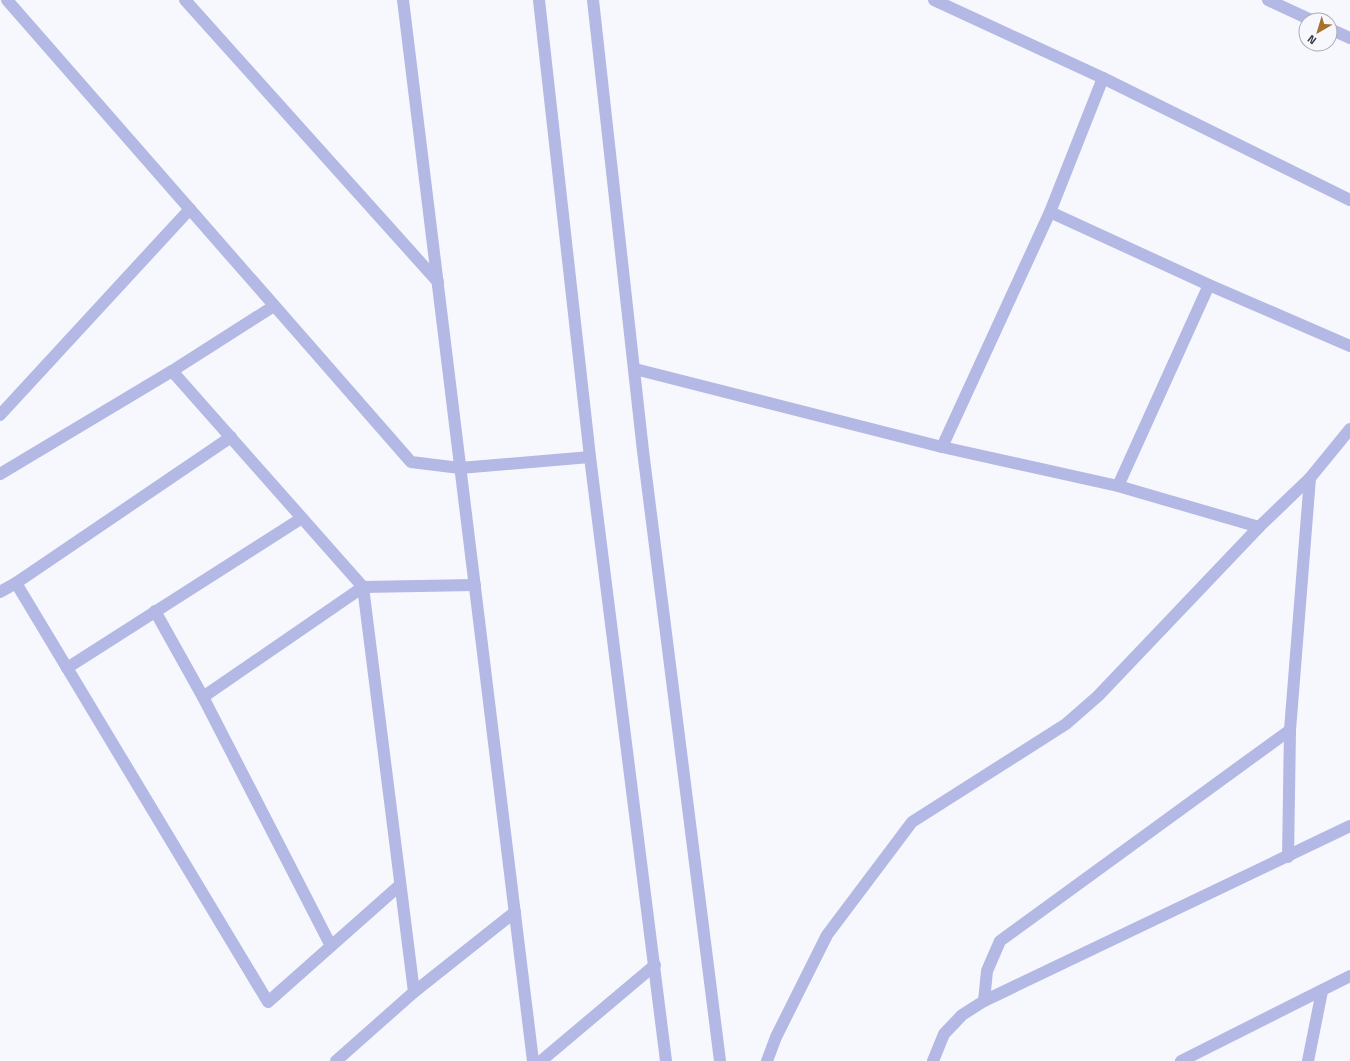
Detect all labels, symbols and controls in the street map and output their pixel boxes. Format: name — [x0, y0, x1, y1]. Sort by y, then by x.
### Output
north arrow — [1298, 12, 1338, 52]
text: N — [1304, 31, 1320, 49]

